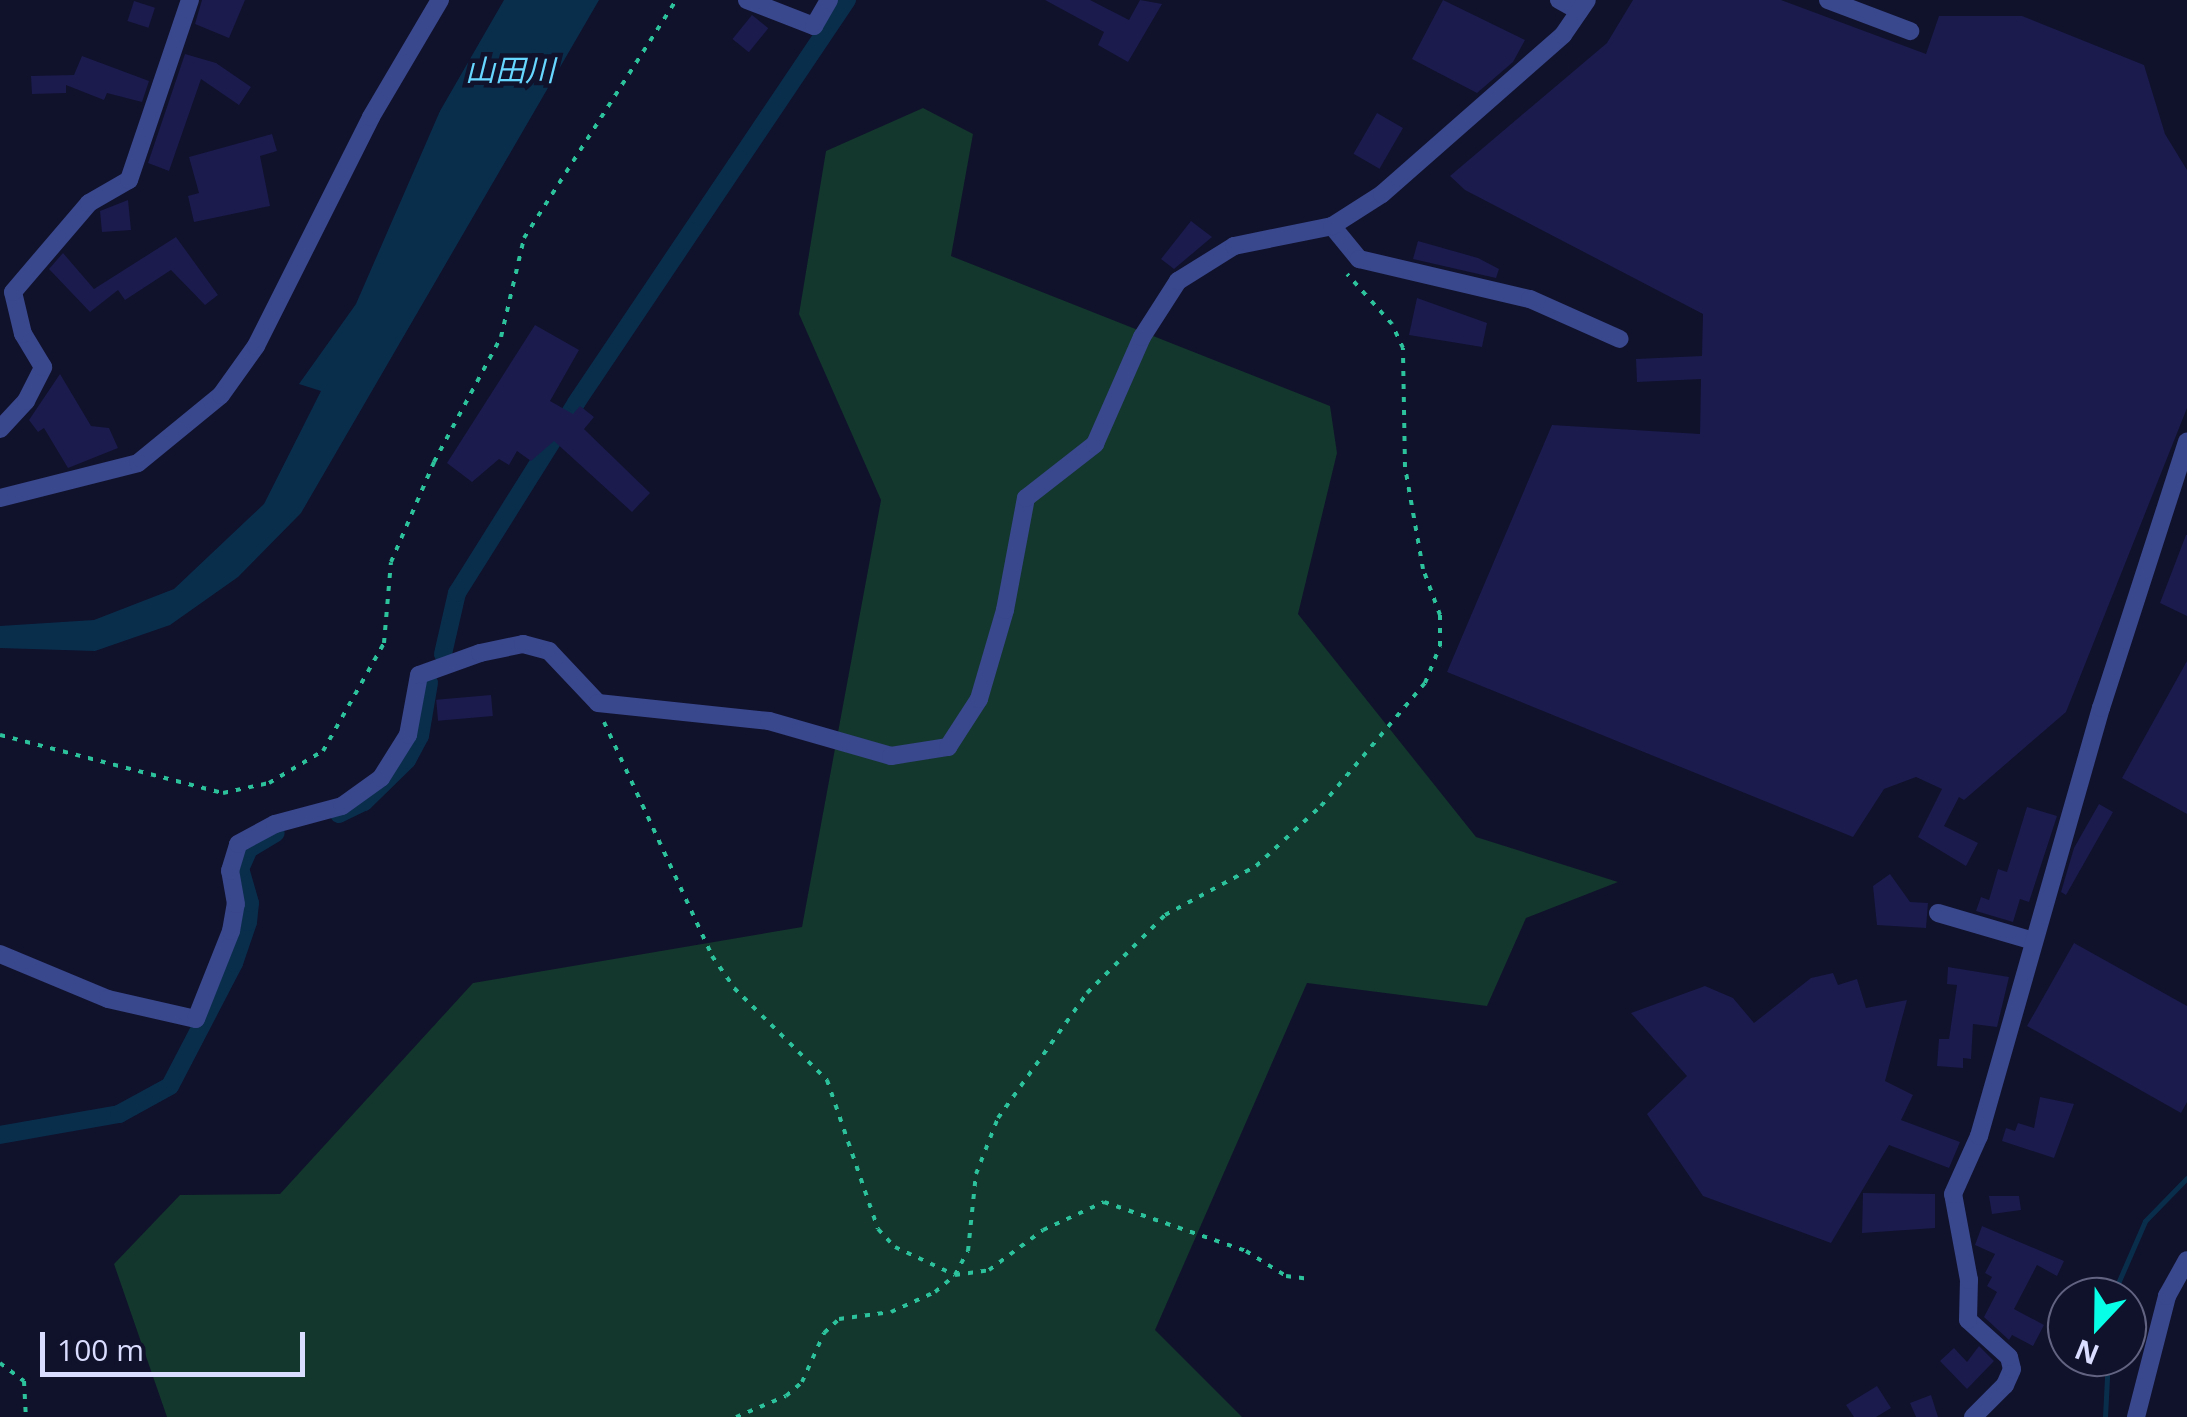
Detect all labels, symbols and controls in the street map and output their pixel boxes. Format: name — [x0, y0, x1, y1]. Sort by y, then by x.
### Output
water label: 山田川 — [465, 52, 555, 88]
north arrow — [2047, 1277, 2147, 1377]
scale bar — [45, 1312, 310, 1374]
text: 100 m — [57, 1329, 144, 1370]
text: N — [2069, 1331, 2104, 1375]

